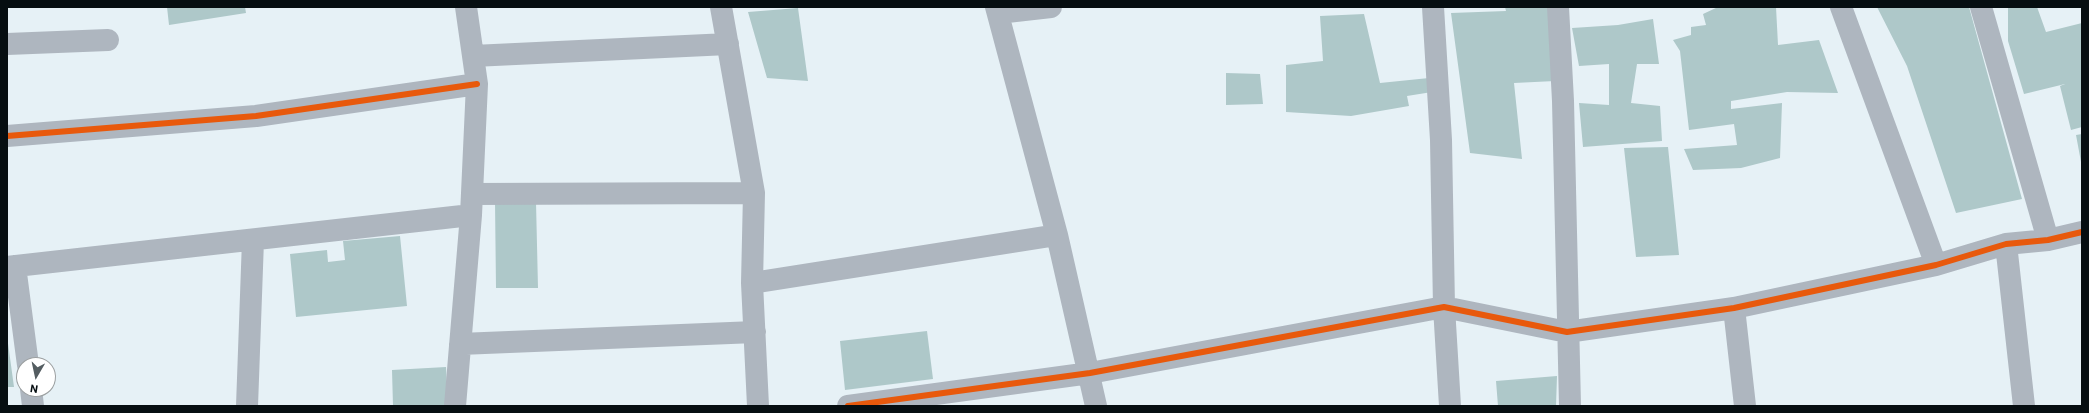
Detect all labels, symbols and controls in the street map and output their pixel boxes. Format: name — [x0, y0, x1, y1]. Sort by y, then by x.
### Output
north arrow — [16, 357, 56, 397]
text: N — [29, 381, 39, 395]

